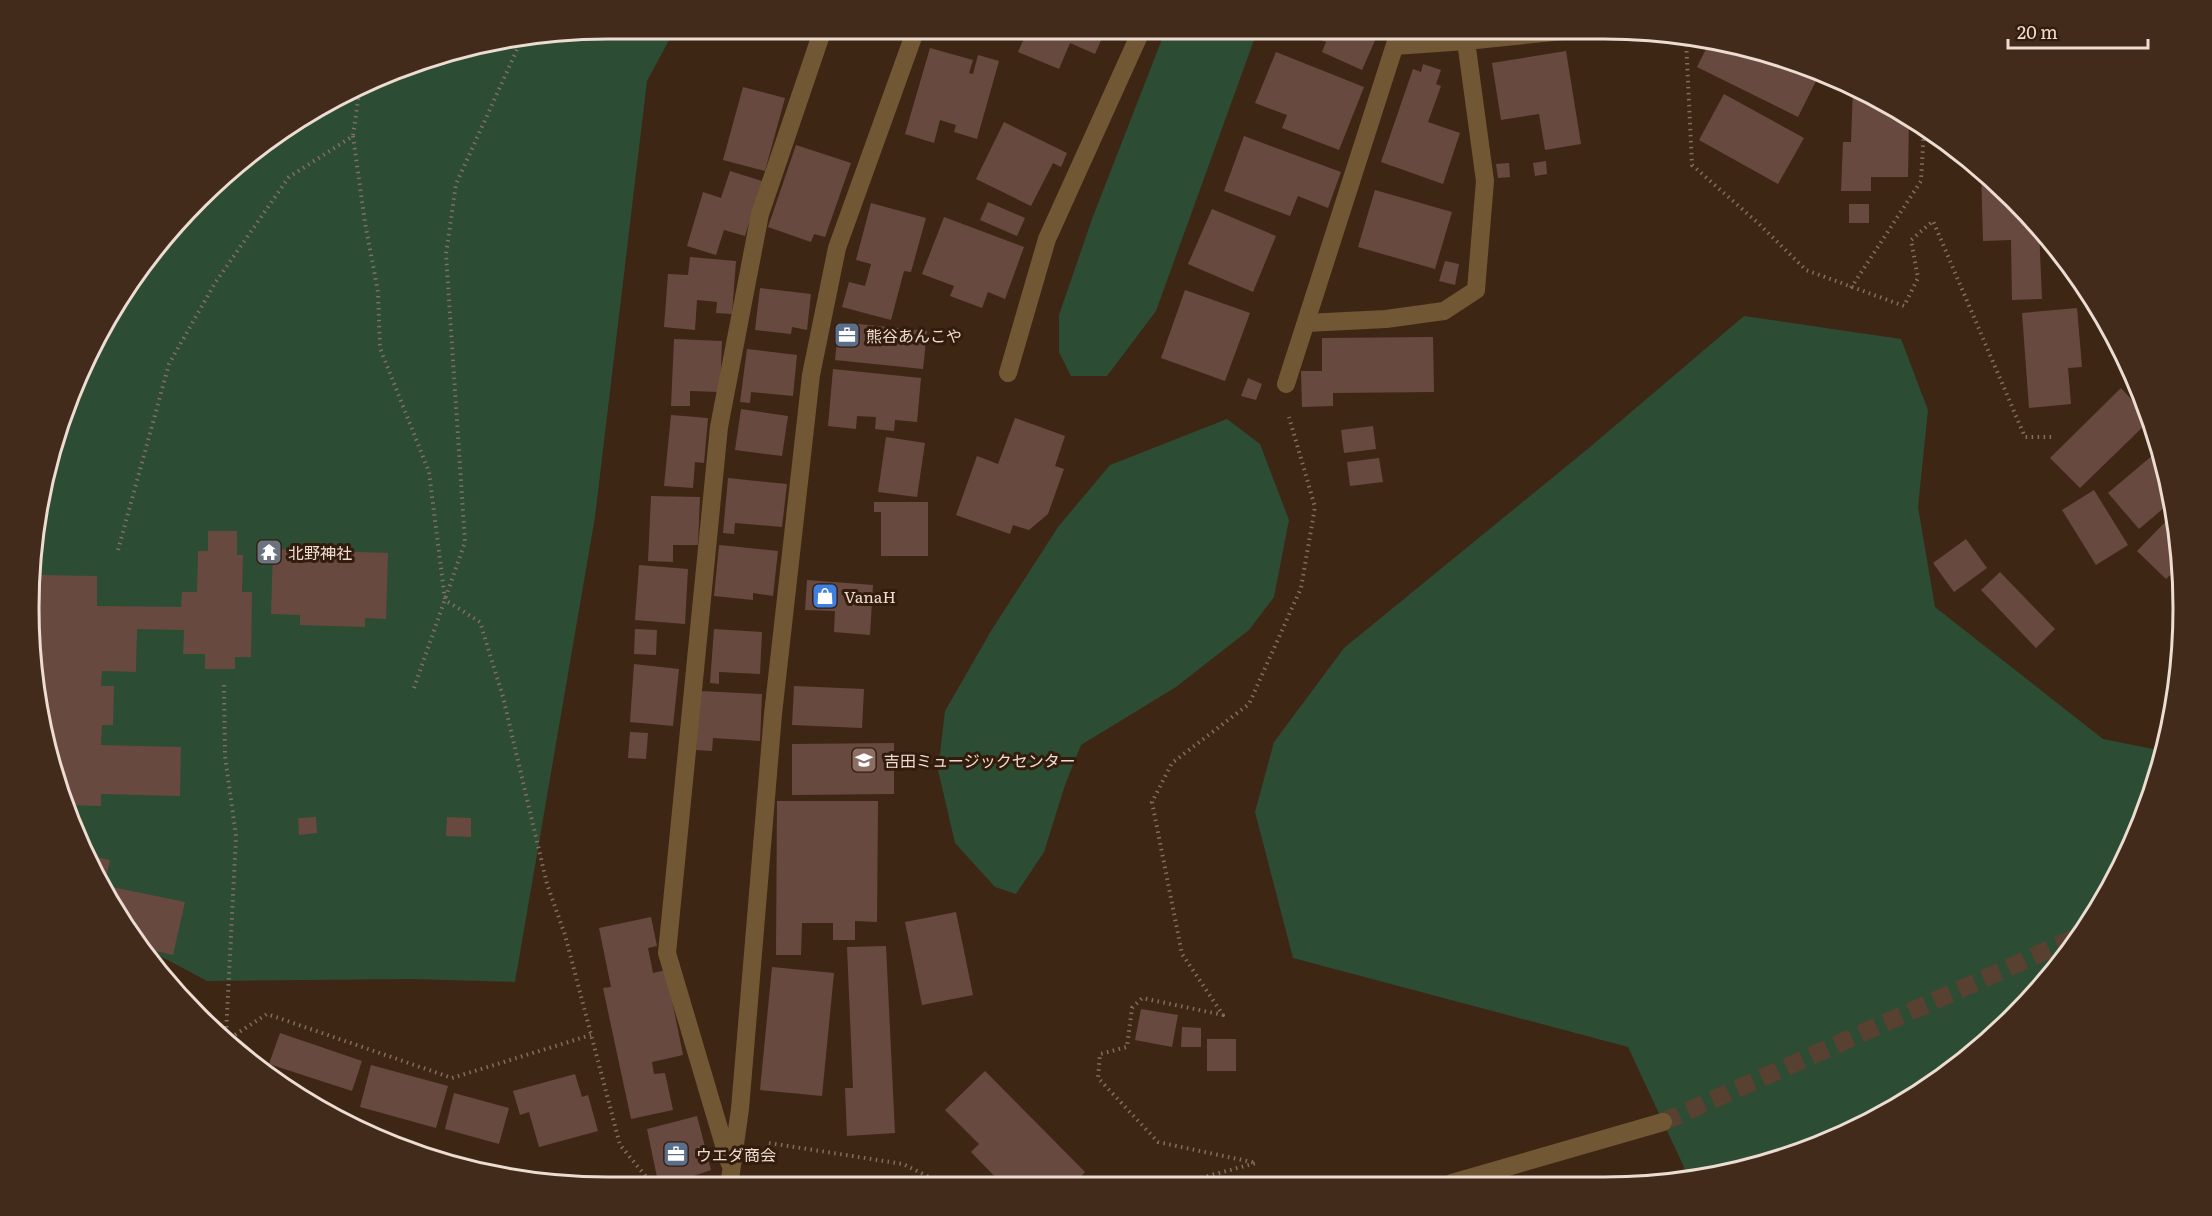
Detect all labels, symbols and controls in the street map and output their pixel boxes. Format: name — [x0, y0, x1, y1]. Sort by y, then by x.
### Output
scale bar — [2008, 12, 2148, 50]
text: 20 m — [2017, 18, 2058, 45]
office icon: 熊谷あんこや — [832, 320, 862, 350]
place label: 熊谷あんこや — [866, 323, 962, 347]
temple icon: 北野神社 — [254, 537, 284, 567]
place label: 北野神社 — [288, 540, 352, 564]
shop icon: VanaH — [810, 581, 840, 611]
place label: VanaH — [844, 584, 896, 608]
school or university icon: 吉田ミュージックセンター — [849, 745, 879, 775]
place label: 吉田ミュージックセンター — [884, 748, 1076, 772]
office icon: ウエダ商会 — [661, 1139, 691, 1169]
place label: ウエダ商会 — [696, 1142, 776, 1166]

